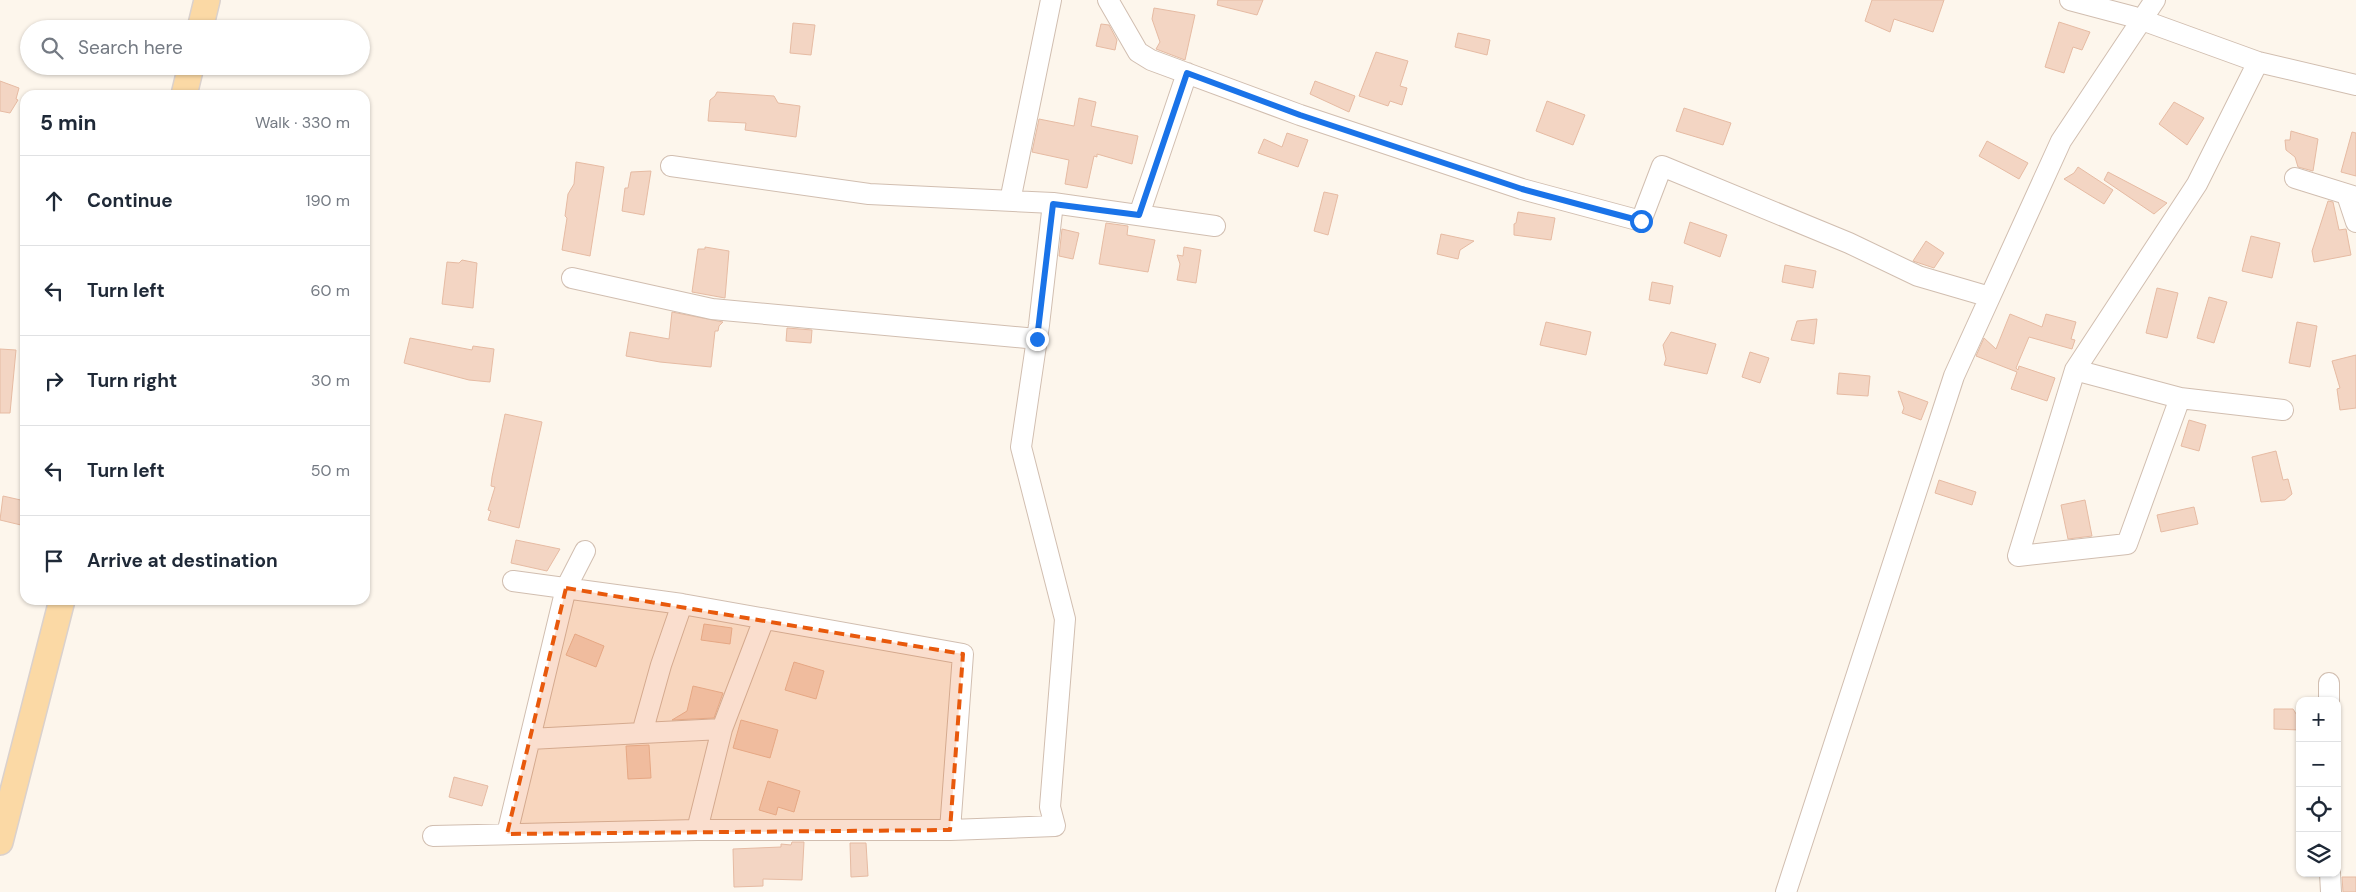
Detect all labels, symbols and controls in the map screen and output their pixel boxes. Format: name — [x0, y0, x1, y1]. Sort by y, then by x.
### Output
search box — [20, 20, 370, 75]
icon: search — [38, 34, 66, 62]
text: Search here — [78, 35, 183, 60]
text: 5 min — [40, 109, 96, 137]
text: Walk · 330 m — [255, 112, 350, 133]
icon: ahead — [40, 187, 68, 215]
text: Continue — [87, 188, 173, 213]
text: 190 m — [306, 190, 350, 211]
route start — [1630, 210, 1653, 233]
icon: left — [40, 277, 68, 305]
text: Turn left — [87, 278, 165, 303]
text: 60 m — [310, 280, 350, 301]
route end — [1026, 328, 1049, 351]
icon: right — [40, 367, 68, 395]
text: Turn right — [87, 368, 177, 393]
text: 30 m — [311, 370, 350, 391]
icon: left — [40, 457, 68, 485]
text: Turn left — [87, 458, 165, 483]
text: 50 m — [311, 460, 350, 481]
icon: arrive — [40, 547, 68, 575]
text: Arrive at destination — [87, 548, 278, 573]
map controls — [2296, 697, 2341, 877]
button: + — [2296, 697, 2341, 742]
button: − — [2296, 742, 2341, 787]
button: locate — [2296, 787, 2341, 832]
button: layers — [2296, 832, 2341, 877]

